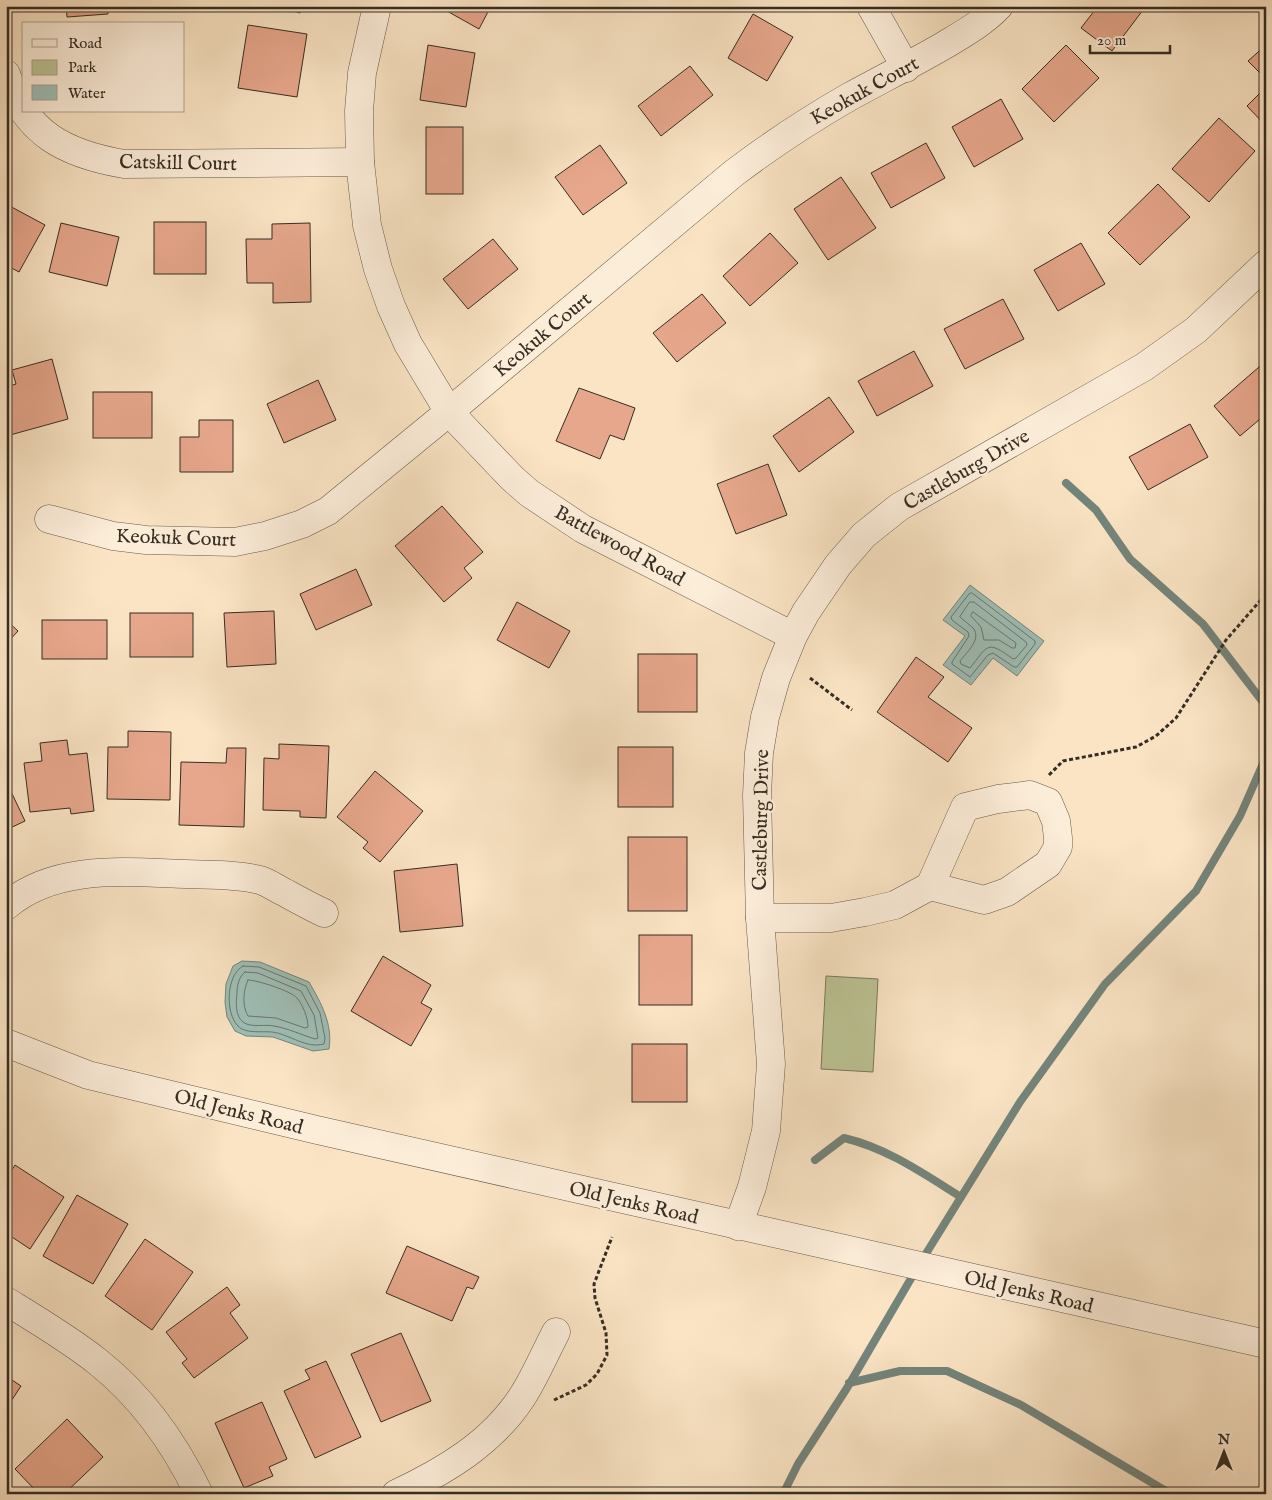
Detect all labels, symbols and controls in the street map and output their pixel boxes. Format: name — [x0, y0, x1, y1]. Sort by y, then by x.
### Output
legend — [22, 22, 185, 112]
scale bar — [1090, 22, 1170, 54]
text: 20 m — [1097, 31, 1127, 50]
text: Road — [68, 34, 103, 53]
street label: Keokuk Court — [806, 51, 923, 131]
text: Park — [68, 58, 98, 77]
text: Water — [68, 84, 106, 103]
street label: Catskill Court — [119, 150, 237, 177]
street label: Keokuk Court — [489, 287, 597, 383]
street label: Castleburg Drive — [899, 424, 1034, 517]
street label: Battlewood Road — [550, 500, 689, 593]
street label: Keokuk Court — [116, 524, 237, 553]
street label: Castleburg Drive — [748, 749, 775, 891]
street label: Old Jenks Road — [172, 1084, 306, 1141]
street label: Old Jenks Road — [567, 1176, 701, 1231]
street label: Old Jenks Road — [962, 1265, 1096, 1320]
north arrow — [1200, 1428, 1250, 1478]
text: N — [1217, 1431, 1230, 1449]

